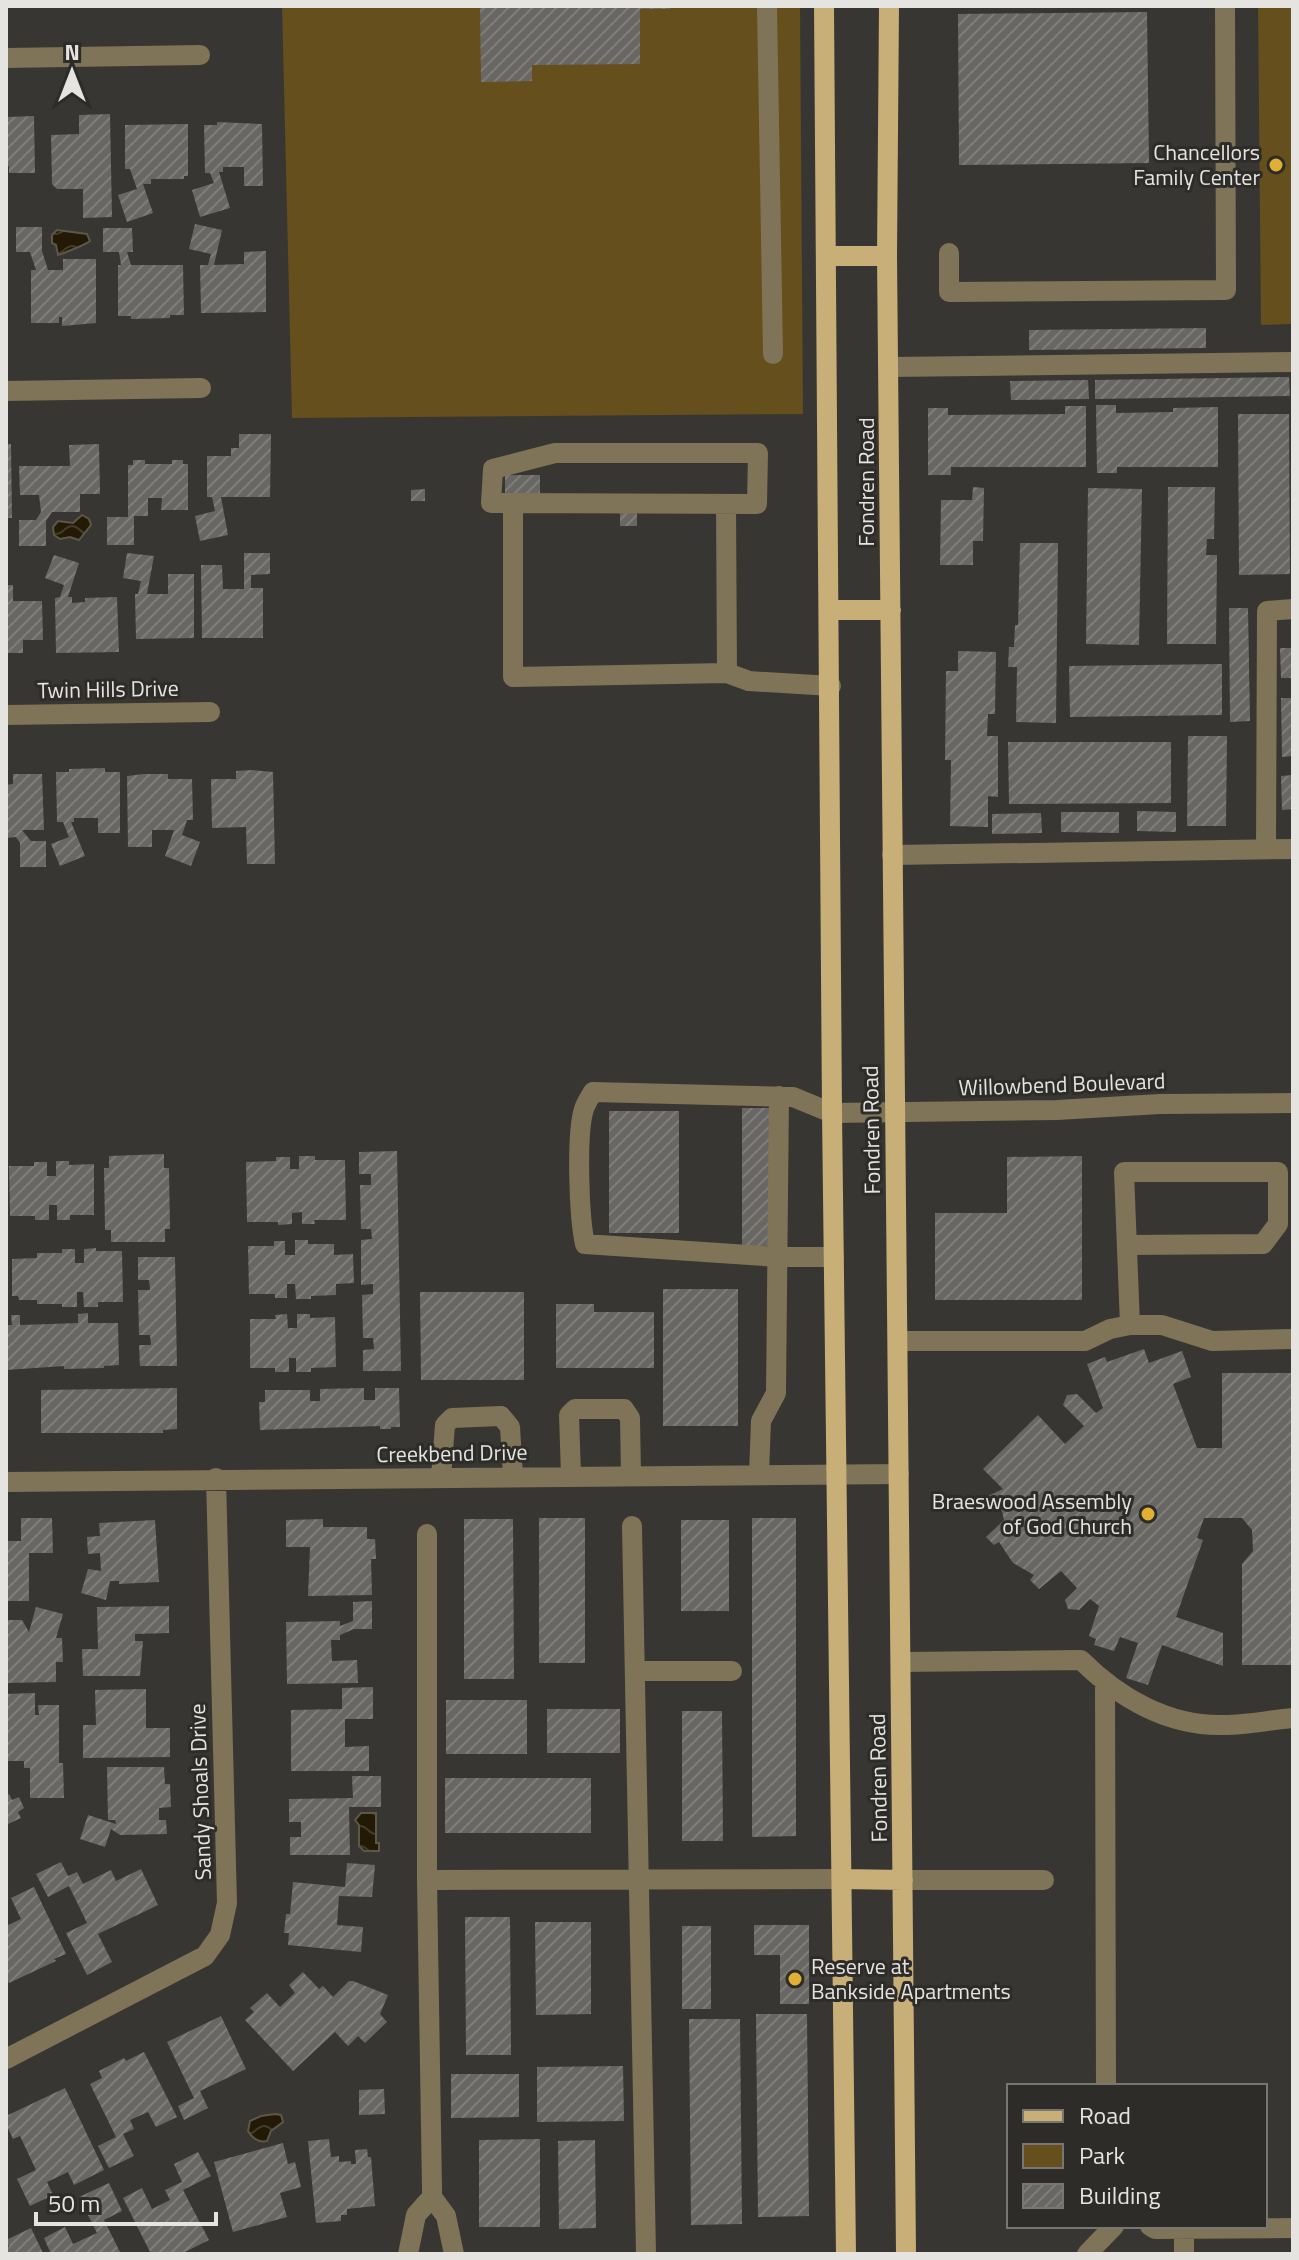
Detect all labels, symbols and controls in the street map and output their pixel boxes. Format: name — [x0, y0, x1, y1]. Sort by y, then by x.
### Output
north arrow — [32, 32, 112, 112]
text: N — [64, 35, 80, 69]
place label: Chancellors Family Center — [1133, 135, 1260, 194]
marker: Chancellors Family Center — [1267, 156, 1285, 174]
street label: Fondren Road — [849, 417, 883, 547]
street label: Twin Hills Drive — [37, 671, 179, 707]
street label: Willowbend Boulevard — [958, 1063, 1166, 1105]
street label: Fondren Road — [853, 1065, 889, 1195]
street label: Creekbend Drive — [376, 1435, 528, 1471]
place label: Braeswood Assembly of God Church — [932, 1484, 1132, 1543]
marker: Braeswood Assembly of God Church — [1139, 1505, 1157, 1523]
street label: Sandy Shoals Drive — [180, 1703, 220, 1881]
street label: Fondren Road — [860, 1713, 896, 1843]
place label: Reserve at Bankside Apartments — [811, 1949, 1011, 2008]
marker: Reserve at Bankside Apartments — [786, 1970, 804, 1988]
legend — [1007, 2084, 1267, 2228]
text: Road — [1079, 2097, 1131, 2133]
text: Park — [1079, 2137, 1125, 2173]
scale bar — [36, 2176, 216, 2226]
text: Building — [1079, 2177, 1161, 2213]
text: 50 m — [48, 2185, 100, 2221]

